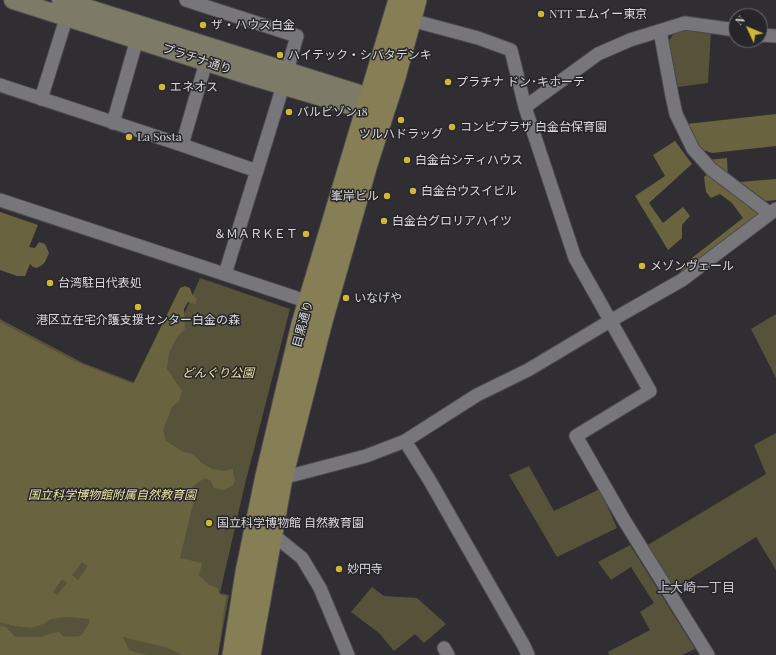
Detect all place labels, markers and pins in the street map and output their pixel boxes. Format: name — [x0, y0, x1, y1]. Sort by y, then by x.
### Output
place label: NTT エムイー東京 — [549, 7, 647, 21]
marker: NTT エムイー東京 — [536, 9, 546, 19]
place label: ザ・ハウス白金 — [211, 18, 295, 32]
marker: ザ・ハウス白金 — [198, 20, 208, 30]
place label: ハイテック・シバタデンキ — [288, 48, 432, 62]
marker: ハイテック・シバタデンキ — [275, 50, 285, 60]
place label: プラチナ ドン･キホーテ — [456, 75, 585, 89]
marker: プラチナ ドン･キホーテ — [443, 77, 453, 87]
place label: エネオス — [170, 80, 218, 94]
marker: エネオス — [157, 82, 167, 92]
place label: バルビゾン18 — [297, 105, 368, 119]
marker: バルビゾン18 — [284, 107, 294, 117]
marker: ツルハドラッグ — [396, 115, 406, 125]
place label: コンビプラザ 白金台保育園 — [460, 120, 607, 134]
marker: コンビプラザ 白金台保育園 — [447, 122, 457, 132]
place label: ツルハドラッグ — [359, 127, 443, 141]
place label: La Sosta — [137, 130, 182, 144]
marker: La Sosta — [124, 132, 134, 142]
place label: 白金台シティハウス — [415, 153, 523, 167]
marker: 白金台シティハウス — [402, 155, 412, 165]
place label: 白金台ウスイビル — [421, 184, 517, 198]
marker: 白金台ウスイビル — [408, 186, 418, 196]
place label: 峯岸ビル — [331, 189, 379, 203]
marker: 峯岸ビル — [382, 191, 392, 201]
place label: 白金台グロリアハイツ — [392, 214, 512, 228]
marker: 白金台グロリアハイツ — [379, 216, 389, 226]
place label: ＆ＭＡＲＫＥＴ — [214, 227, 298, 241]
marker: ＆ＭＡＲＫＥＴ — [301, 229, 311, 239]
place label: メゾンヴェール — [650, 259, 734, 273]
marker: メゾンヴェール — [637, 261, 647, 271]
place label: 台湾駐日代表処 — [58, 276, 142, 290]
marker: 台湾駐日代表処 — [45, 278, 55, 288]
place label: いなげや — [354, 291, 402, 305]
marker: いなげや — [341, 293, 351, 303]
marker: 港区立在宅介護支援センター白金の森 — [133, 302, 143, 312]
place label: 港区立在宅介護支援センター白金の森 — [36, 313, 240, 327]
place label: 国立科学博物館 自然教育園 — [217, 516, 364, 530]
marker: 国立科学博物館 自然教育園 — [204, 518, 214, 528]
place label: 妙円寺 — [347, 562, 383, 576]
marker: 妙円寺 — [334, 564, 344, 574]

